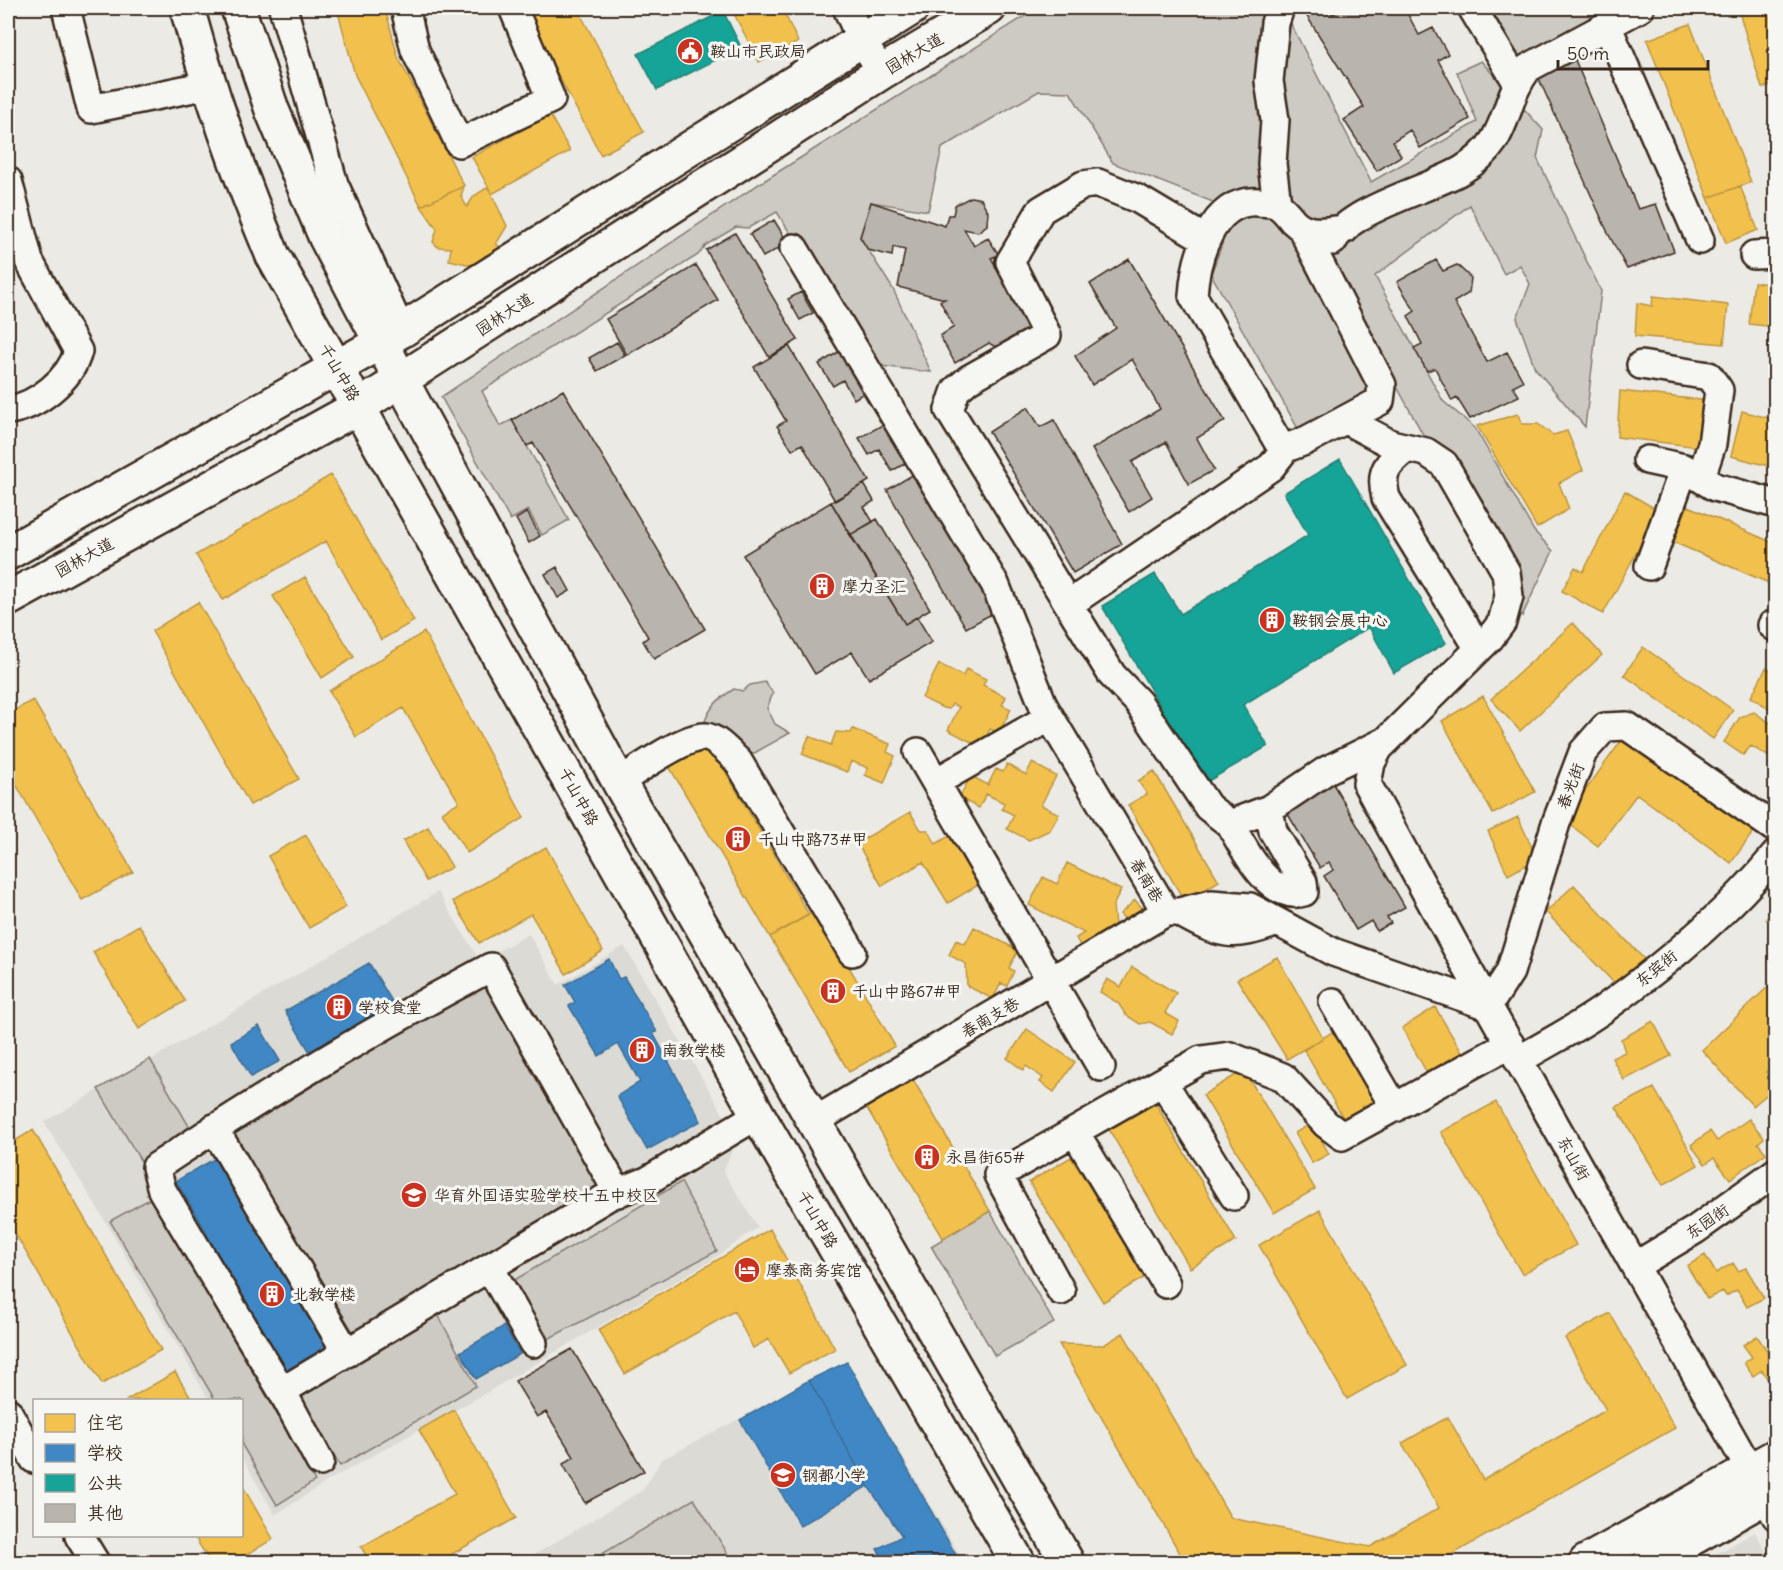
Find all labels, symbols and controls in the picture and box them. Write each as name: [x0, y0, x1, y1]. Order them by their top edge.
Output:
street label: 园林大道: [881, 28, 947, 78]
scale bar: [1558, 33, 1708, 71]
public building icon: 鞍山市民政局: [675, 36, 705, 66]
place label: 鞍山市民政局: [710, 41, 806, 61]
text: 50 m: [1567, 42, 1609, 65]
street label: 园林大道: [472, 288, 536, 340]
street label: 千山中路: [315, 339, 365, 405]
street label: 园林大道: [51, 533, 117, 581]
building icon: 摩力圣汇: [807, 571, 837, 601]
place label: 摩力圣汇: [842, 576, 906, 596]
building icon: 鞍钢会展中心: [1257, 605, 1287, 635]
place label: 鞍钢会展中心: [1292, 610, 1388, 630]
street label: 春光街: [1552, 760, 1588, 812]
street label: 千山中路: [555, 763, 603, 829]
building icon: 千山中路73#甲: [723, 824, 753, 854]
place label: 千山中路73#甲: [758, 829, 868, 849]
street label: 春南巷: [1126, 854, 1168, 906]
street label: 东宾街: [1631, 945, 1681, 991]
building icon: 千山中路67#甲: [818, 976, 848, 1006]
place label: 千山中路67#甲: [852, 981, 962, 1001]
building icon: 学校食堂: [324, 992, 354, 1022]
street label: 春南支巷: [957, 992, 1023, 1042]
place label: 学校食堂: [358, 997, 422, 1017]
building icon: 南教学楼: [627, 1035, 657, 1065]
place label: 南教学楼: [662, 1040, 726, 1060]
street label: 东山街: [1554, 1132, 1594, 1184]
building icon: 永昌街65#: [912, 1142, 942, 1172]
place label: 永昌街65#: [946, 1147, 1025, 1167]
school or university icon: 华育外国语实验学校十五中校区: [399, 1180, 429, 1210]
place label: 华育外国语实验学校十五中校区: [434, 1185, 658, 1205]
street label: 千山中路: [793, 1186, 843, 1252]
street label: 东园街: [1682, 1199, 1732, 1243]
hotel icon: 摩泰商务宾馆: [732, 1255, 762, 1285]
place label: 摩泰商务宾馆: [766, 1260, 862, 1280]
building icon: 北教学楼: [257, 1279, 287, 1309]
place label: 北教学楼: [292, 1284, 356, 1304]
legend: [33, 1399, 243, 1537]
text: 住宅: [87, 1411, 123, 1434]
text: 学校: [87, 1441, 123, 1464]
school or university icon: 钢都小学: [768, 1460, 798, 1490]
place label: 钢都小学: [802, 1465, 866, 1485]
text: 公共: [87, 1471, 123, 1494]
text: 其他: [87, 1501, 123, 1524]

